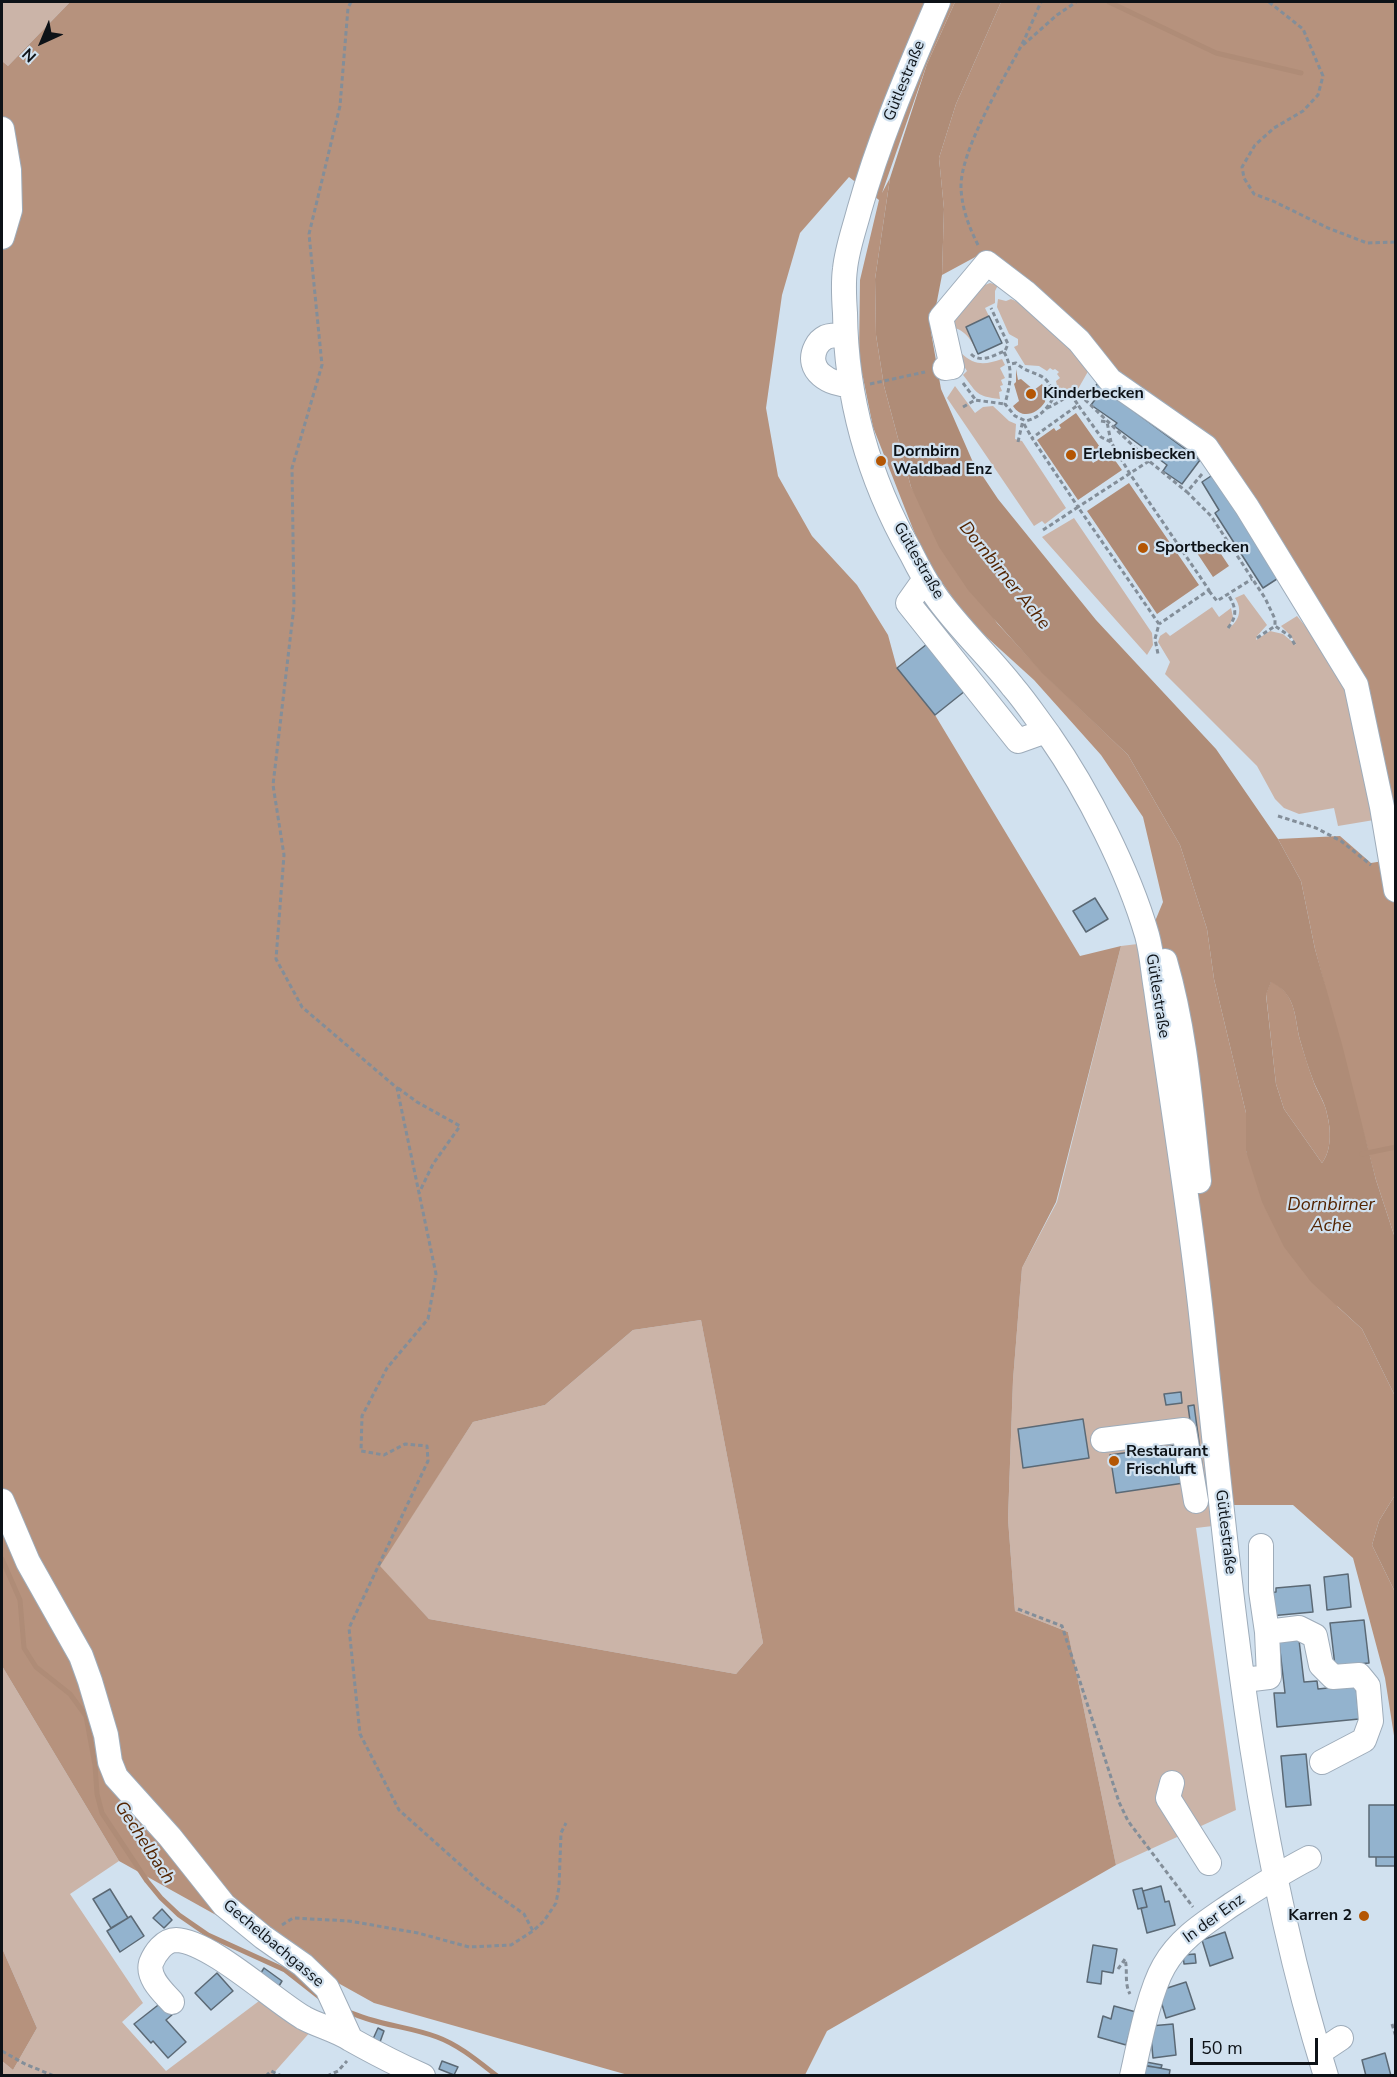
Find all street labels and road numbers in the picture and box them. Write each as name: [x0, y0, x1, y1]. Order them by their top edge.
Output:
street label: Gütlestraße: [880, 38, 930, 124]
street label: Gütlestraße: [888, 519, 948, 603]
street label: Gütlestraße: [1141, 952, 1173, 1040]
street label: Gütlestraße: [1210, 1489, 1240, 1575]
street label: In der Enz: [1180, 1890, 1248, 1948]
street label: Gechelbachgasse: [219, 1896, 327, 1992]

